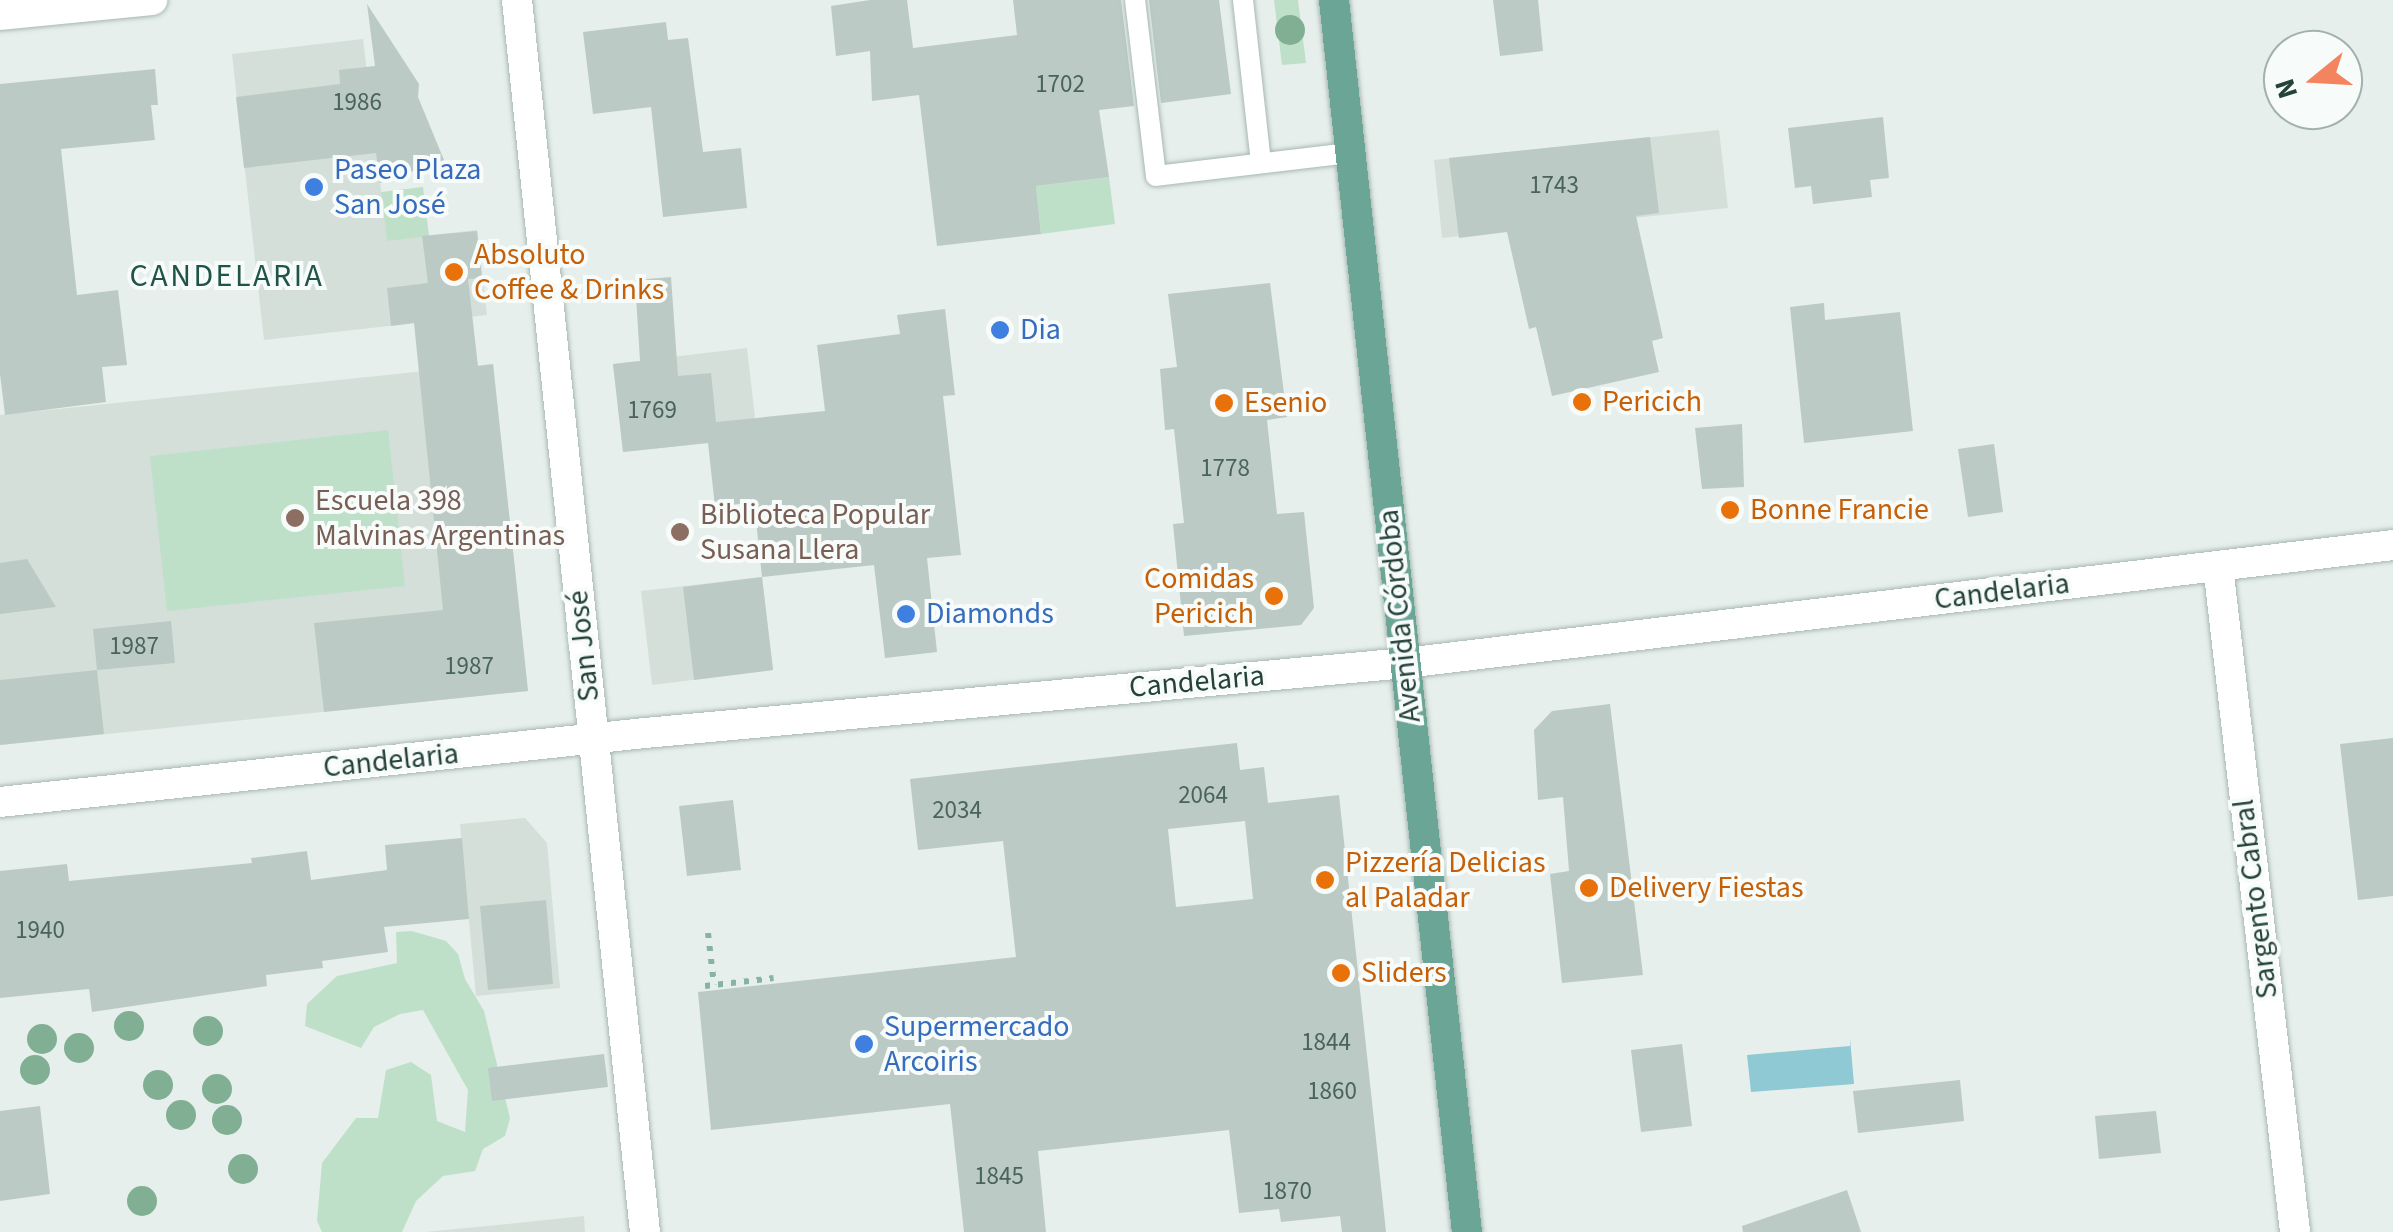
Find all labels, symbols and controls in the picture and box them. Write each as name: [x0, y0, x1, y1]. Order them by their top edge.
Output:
north arrow: [2263, 30, 2363, 130]
house number: 1702: [1035, 69, 1085, 99]
text: N: [2264, 74, 2308, 104]
house number: 1986: [332, 87, 382, 117]
place label: Paseo Plaza San José: [334, 152, 481, 222]
house number: 1743: [1529, 170, 1579, 200]
marker: Paseo Plaza San José: [303, 176, 325, 198]
place label: Absoluto Coffee & Drinks: [474, 237, 664, 308]
district label: CANDELARIA: [130, 257, 324, 295]
marker: Absoluto Coffee & Drinks: [443, 261, 465, 283]
place label: Dia: [1020, 312, 1061, 348]
marker: Dia: [989, 319, 1011, 341]
place label: Pericich: [1602, 384, 1702, 420]
place label: Esenio: [1244, 385, 1327, 421]
marker: Pericich: [1571, 391, 1593, 413]
marker: Esenio: [1213, 392, 1235, 414]
house number: 1769: [627, 395, 677, 425]
house number: 1778: [1200, 453, 1250, 483]
place label: Escuela 398 Malvinas Argentinas: [315, 483, 565, 554]
place label: Bonne Francie: [1750, 492, 1929, 528]
place label: Biblioteca Popular Susana Llera: [700, 497, 930, 568]
marker: Bonne Francie: [1719, 499, 1741, 521]
marker: Escuela 398 Malvinas Argentinas: [284, 507, 306, 529]
street label: Avenida Córdoba: [1371, 508, 1429, 724]
marker: Biblioteca Popular Susana Llera: [669, 521, 691, 543]
place label: Comidas Pericich: [1144, 561, 1254, 632]
street label: Candelaria: [1932, 566, 2072, 618]
marker: Comidas Pericich: [1263, 585, 1285, 607]
street label: San José: [560, 589, 608, 703]
place label: Diamonds: [926, 596, 1054, 632]
marker: Diamonds: [895, 603, 917, 625]
house number: 1987: [109, 631, 159, 661]
house number: 1987: [444, 651, 494, 681]
street label: Candelaria: [1128, 658, 1266, 706]
street label: Candelaria: [322, 736, 460, 786]
house number: 2064: [1178, 780, 1228, 810]
house number: 2034: [932, 795, 982, 825]
street label: Sargento Cabral: [2226, 797, 2286, 1001]
place label: Pizzería Delicias al Paladar: [1345, 845, 1545, 916]
marker: Pizzería Delicias al Paladar: [1314, 869, 1336, 891]
place label: Delivery Fiestas: [1609, 870, 1804, 906]
marker: Delivery Fiestas: [1578, 877, 1600, 899]
house number: 1940: [15, 915, 65, 945]
place label: Sliders: [1361, 955, 1446, 991]
marker: Sliders: [1330, 962, 1352, 984]
place label: Supermercado Arcoiris: [884, 1009, 1070, 1080]
house number: 1844: [1301, 1027, 1351, 1057]
marker: Supermercado Arcoiris: [853, 1033, 875, 1055]
house number: 1860: [1307, 1076, 1357, 1106]
house number: 1845: [974, 1161, 1024, 1191]
house number: 1870: [1262, 1176, 1312, 1206]

